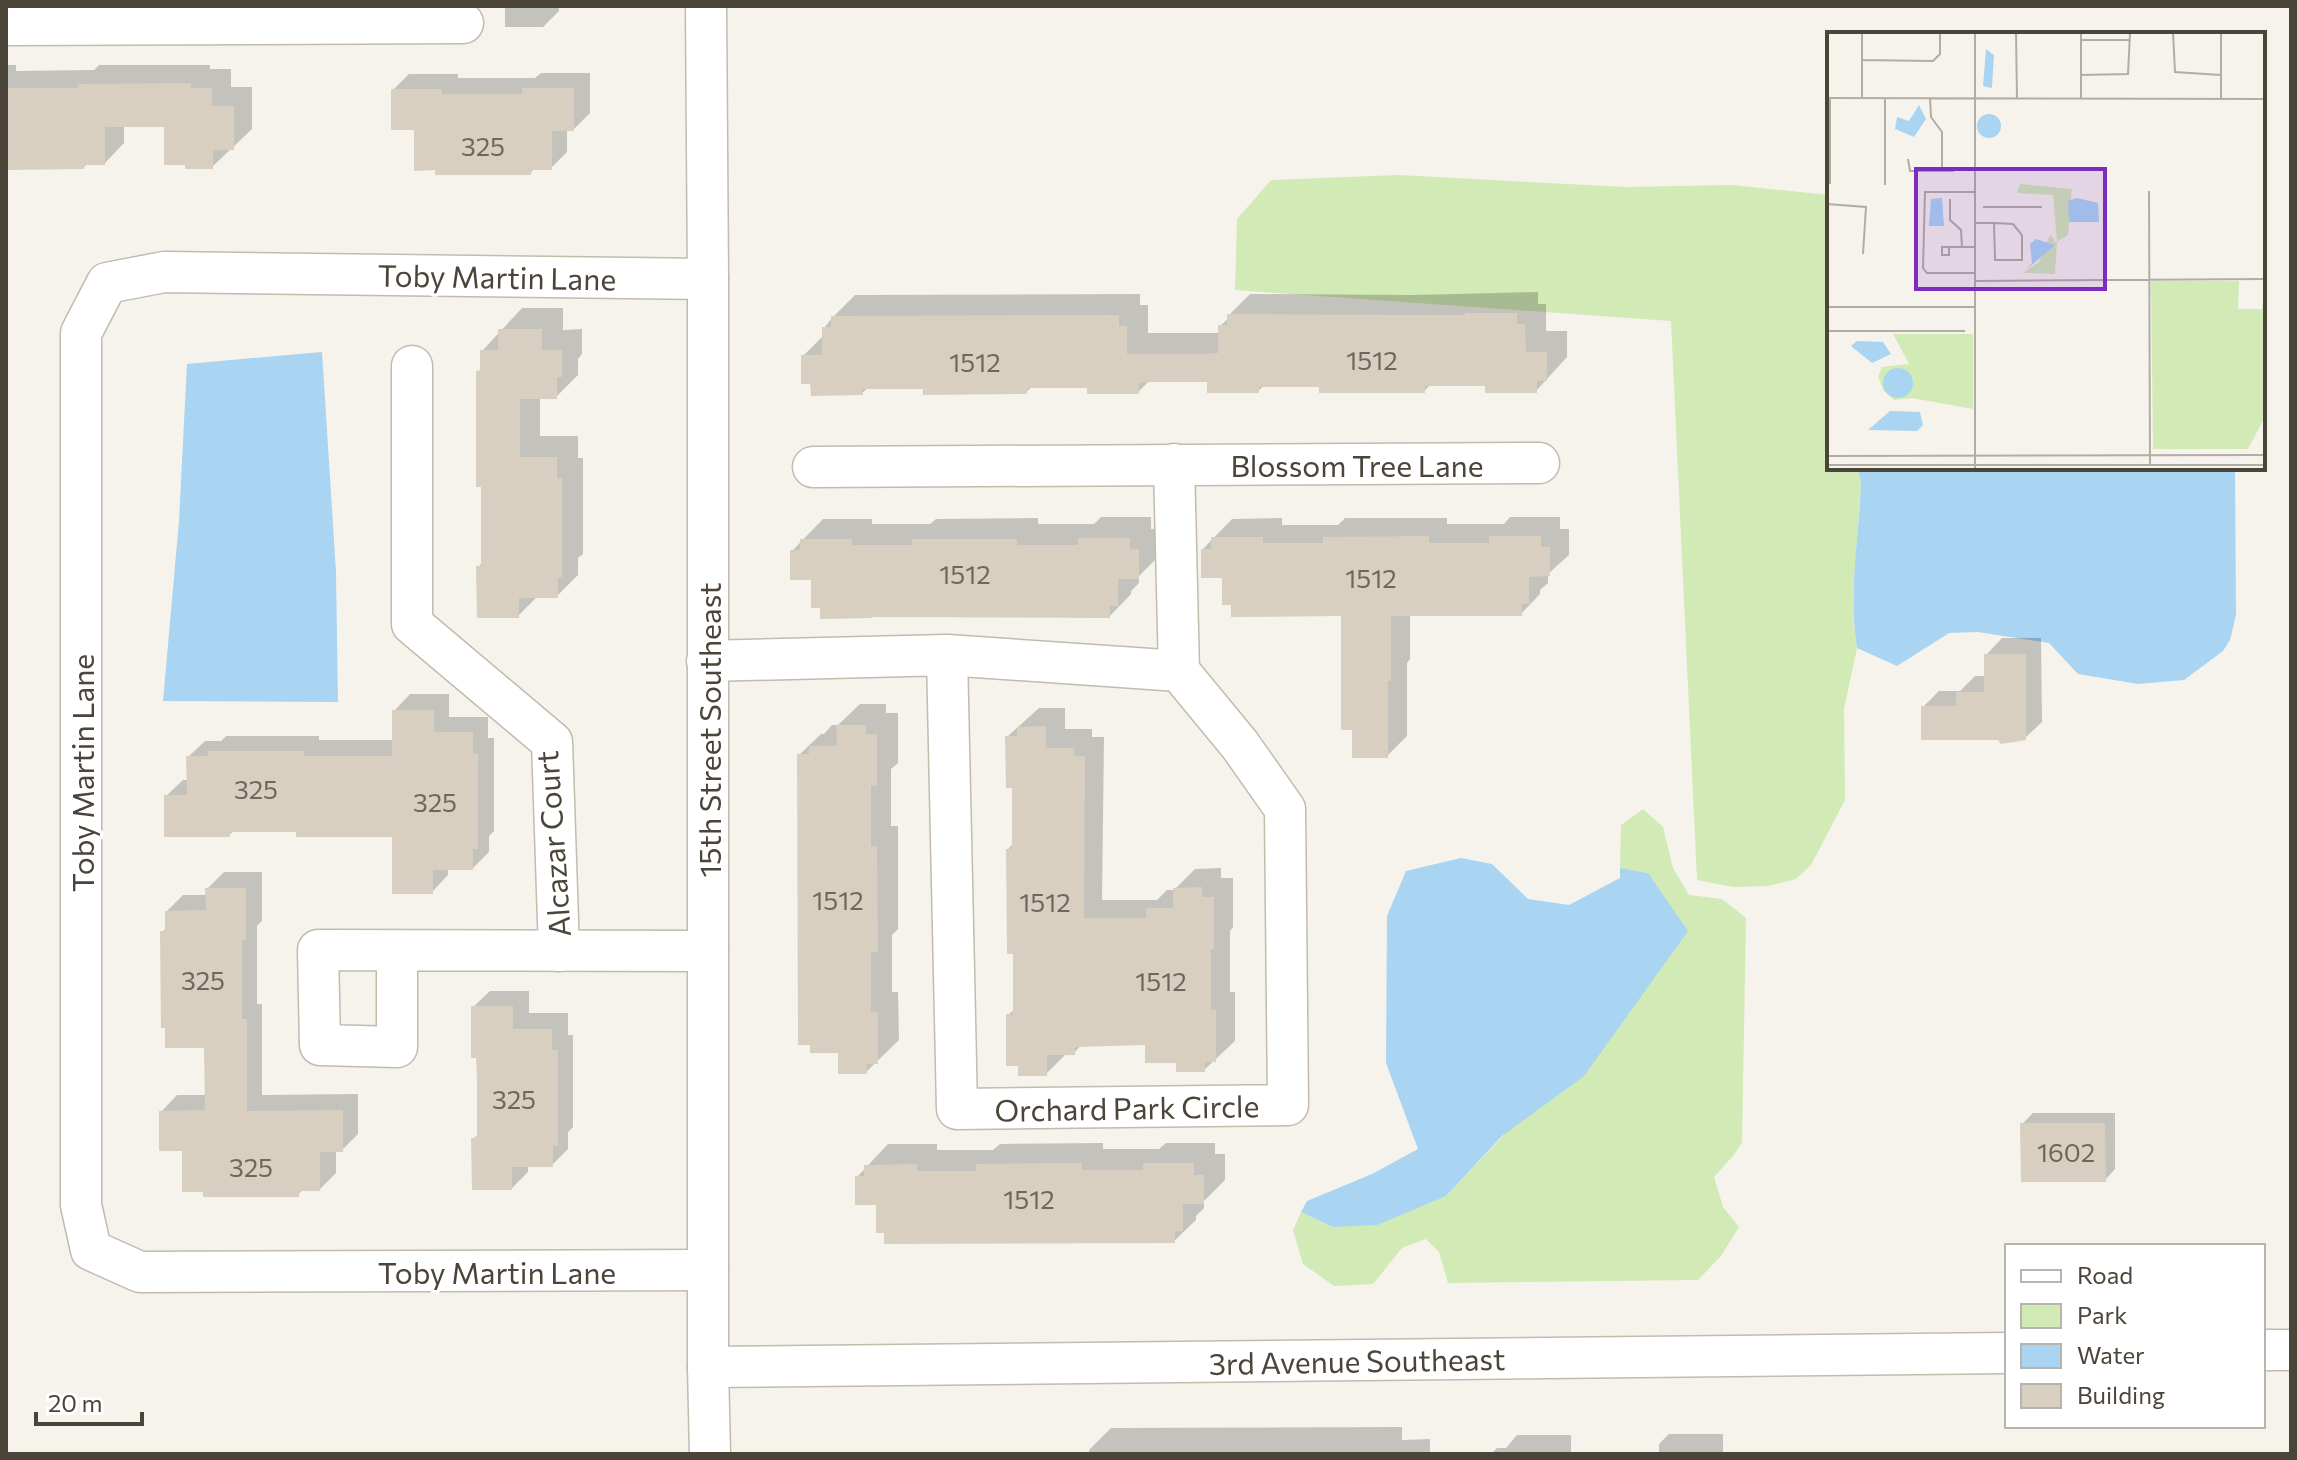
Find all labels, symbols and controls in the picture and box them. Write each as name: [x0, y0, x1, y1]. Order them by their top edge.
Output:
inset map: [1827, 32, 2265, 470]
house number: 325: [461, 130, 505, 161]
street label: Toby Martin Lane: [377, 255, 617, 297]
house number: 1512: [1346, 344, 1398, 375]
house number: 1512: [949, 346, 1001, 377]
street label: Blossom Tree Lane: [1230, 446, 1484, 483]
house number: 1512: [939, 558, 991, 589]
house number: 1512: [1345, 562, 1397, 593]
street label: 15th Street Southeast: [690, 583, 727, 877]
street label: Toby Martin Lane: [63, 654, 100, 892]
street label: Alcazar Court: [527, 750, 577, 938]
house number: 325: [234, 773, 278, 804]
house number: 325: [413, 786, 457, 817]
house number: 1512: [812, 884, 864, 915]
house number: 1512: [1019, 886, 1071, 917]
house number: 325: [181, 964, 225, 995]
house number: 1512: [1135, 965, 1187, 996]
house number: 325: [492, 1083, 536, 1114]
street label: Orchard Park Circle: [994, 1086, 1260, 1128]
house number: 1602: [2037, 1136, 2095, 1167]
house number: 325: [229, 1151, 273, 1182]
house number: 1512: [1003, 1183, 1055, 1214]
legend: [2005, 1244, 2265, 1428]
street label: Toby Martin Lane: [378, 1253, 616, 1290]
text: Road: [2077, 1260, 2133, 1289]
text: Park: [2077, 1300, 2127, 1329]
street label: 3rd Avenue Southeast: [1208, 1339, 1506, 1381]
text: Water: [2077, 1340, 2145, 1369]
scale bar: [36, 1376, 142, 1426]
text: Building: [2077, 1380, 2165, 1409]
text: 20 m: [48, 1388, 102, 1417]

